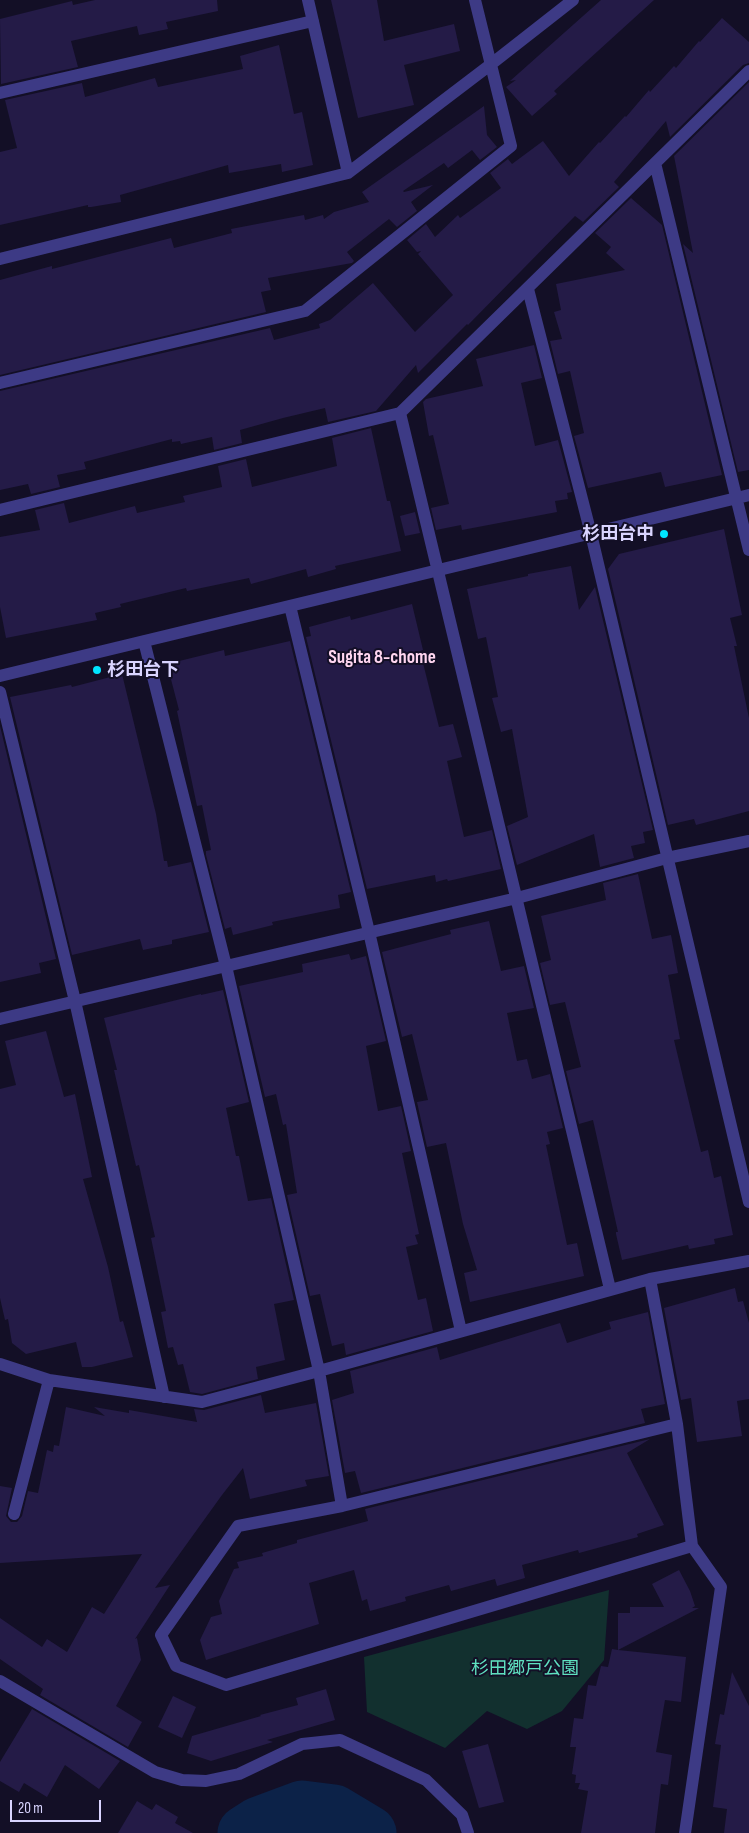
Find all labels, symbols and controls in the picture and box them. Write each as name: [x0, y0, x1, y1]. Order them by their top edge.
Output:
place label: 杉田台中: [582, 523, 654, 545]
marker: 杉田台中: [658, 528, 670, 540]
district label: Sugita 8-chome: [328, 647, 436, 669]
place label: 杉田台下: [107, 659, 179, 681]
marker: 杉田台下: [91, 664, 103, 676]
park label: 杉田郷戸公園: [471, 1658, 579, 1680]
scale bar: [12, 1790, 104, 1822]
text: 20 m: [18, 1799, 43, 1818]

